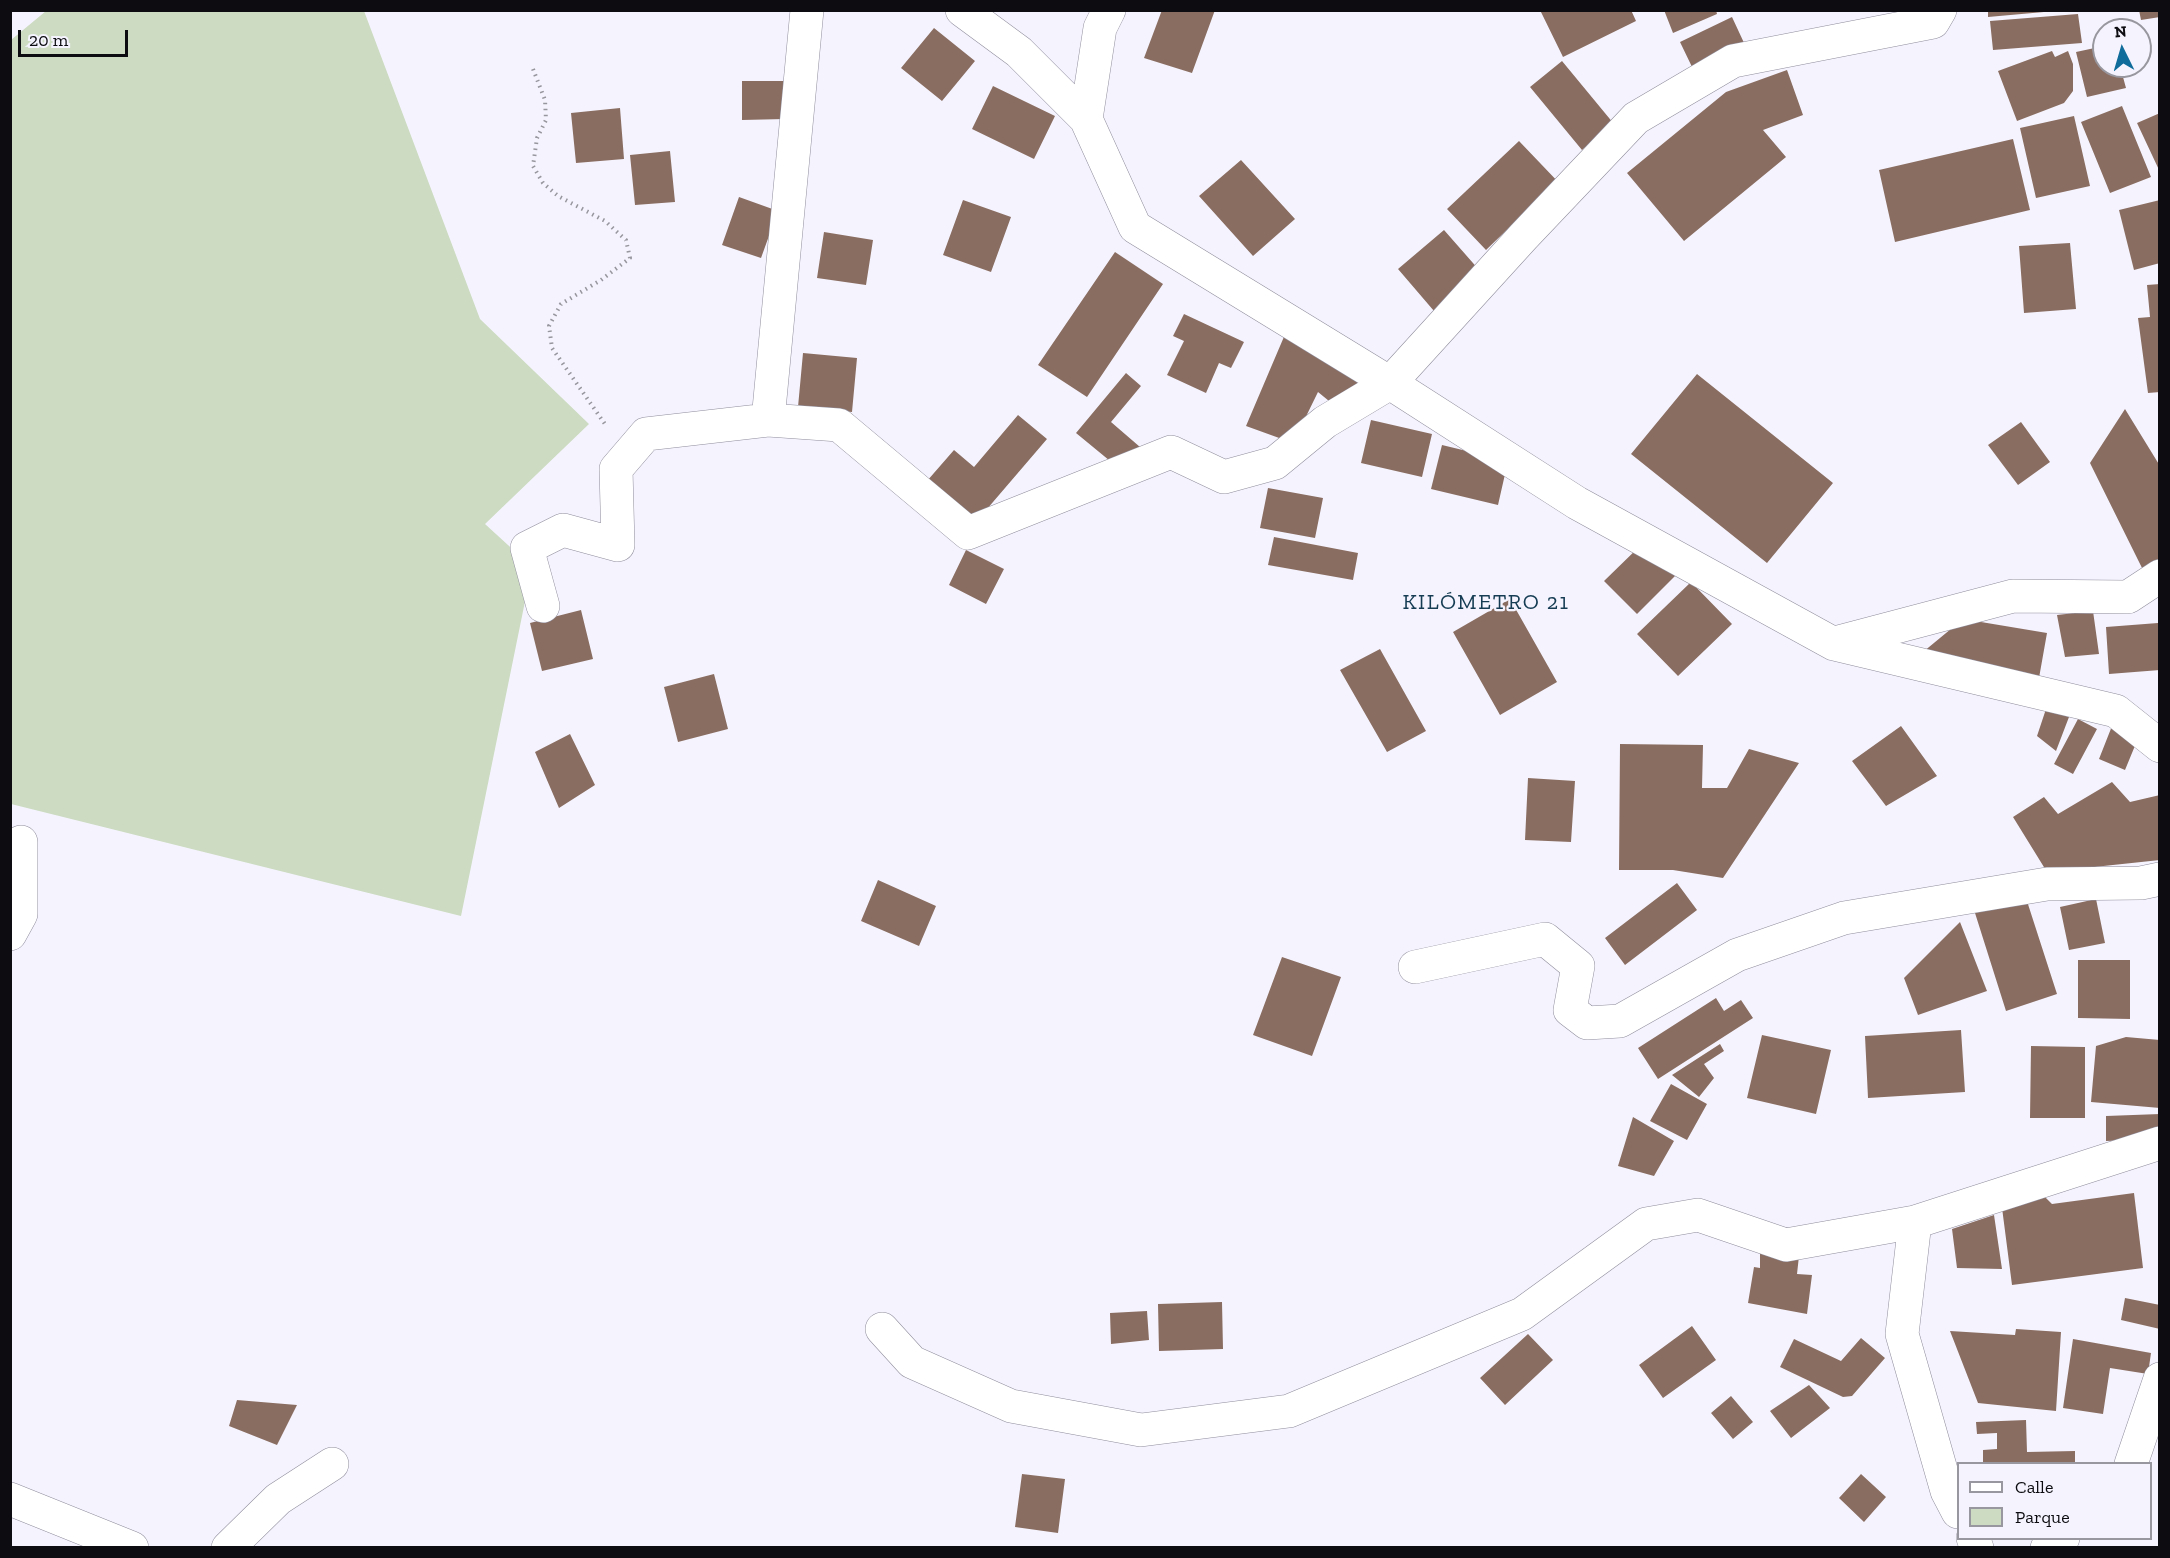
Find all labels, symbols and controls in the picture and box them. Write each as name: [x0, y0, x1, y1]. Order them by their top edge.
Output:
scale bar: [21, 18, 130, 56]
north arrow: [2092, 18, 2152, 78]
text: N: [2114, 22, 2127, 42]
text: 20 m: [29, 29, 68, 51]
district label: KILÓMETRO 21: [1402, 590, 1570, 616]
legend: [1957, 1462, 2152, 1540]
text: Calle: [2015, 1476, 2053, 1498]
text: Parque: [2015, 1506, 2070, 1528]

